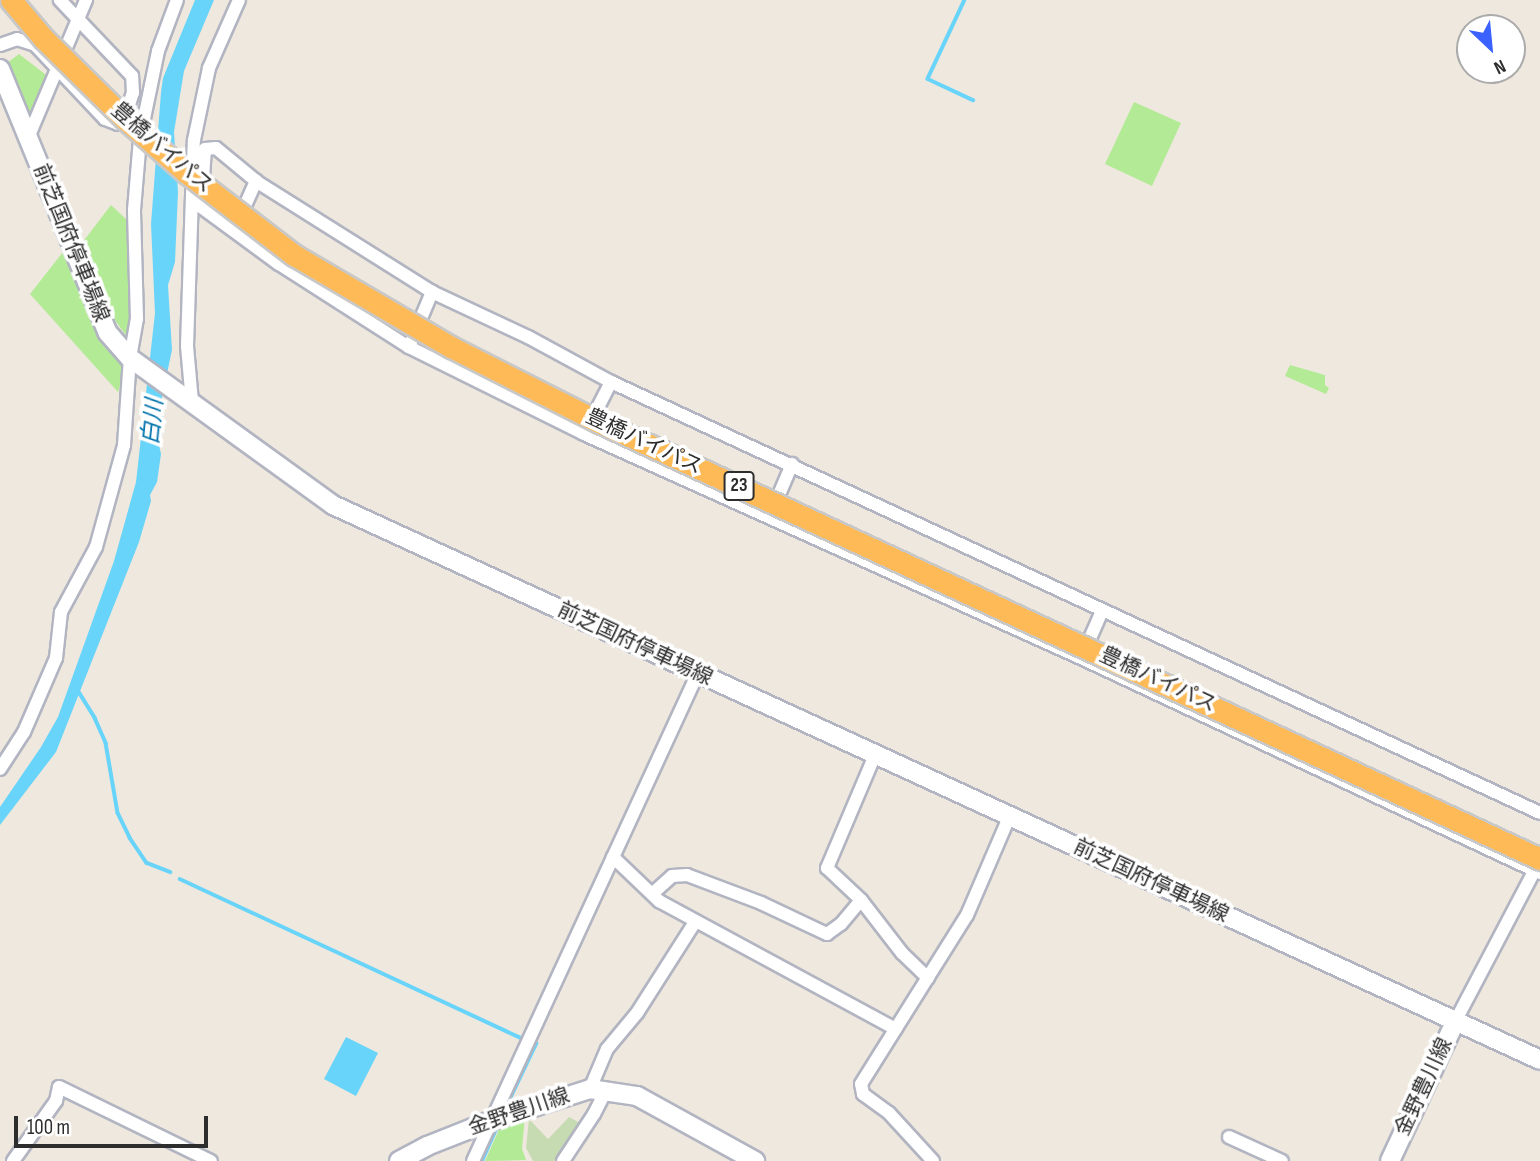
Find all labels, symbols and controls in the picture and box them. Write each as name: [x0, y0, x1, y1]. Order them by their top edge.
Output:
north arrow: [1456, 14, 1526, 84]
text: N: [1490, 54, 1509, 79]
street label: 豊橋バイパス: [106, 97, 218, 199]
street label: 前芝国府停車場線: [28, 160, 114, 326]
water label: 白川: [137, 398, 169, 446]
street label: 豊橋バイパス: [582, 404, 706, 480]
road number: 23: [723, 471, 755, 502]
street label: 前芝国府停車場線: [554, 597, 716, 691]
street label: 豊橋バイパス: [1096, 642, 1220, 718]
street label: 前芝国府停車場線: [1070, 834, 1232, 928]
street label: 金野豊川線: [1390, 1034, 1458, 1140]
street label: 金野豊川線: [465, 1083, 573, 1141]
scale bar: [18, 1102, 212, 1146]
text: 100 m: [27, 1115, 70, 1140]

